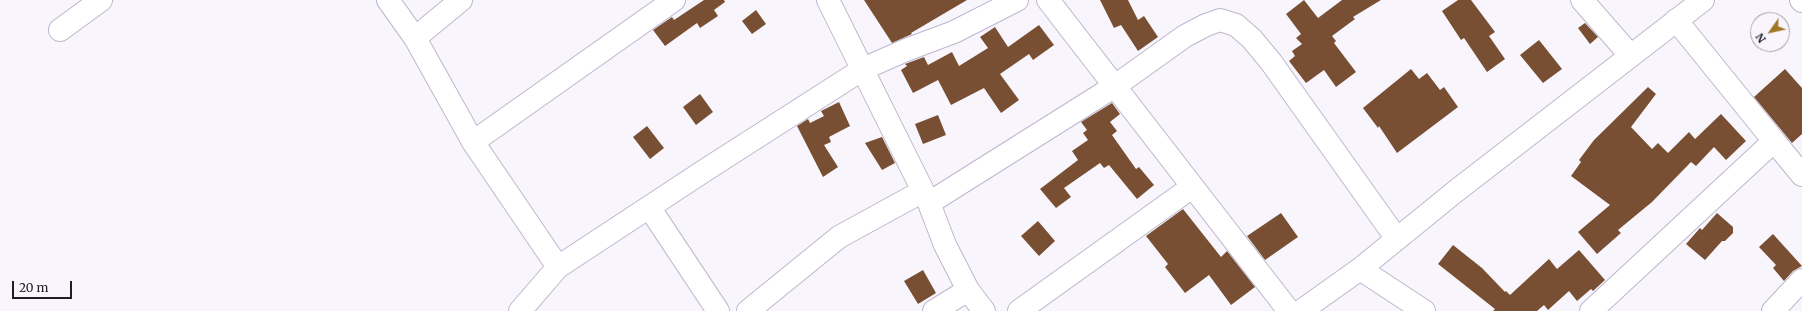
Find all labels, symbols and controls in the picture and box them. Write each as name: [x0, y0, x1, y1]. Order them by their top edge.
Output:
north arrow: [1750, 12, 1790, 52]
text: N: [1753, 31, 1769, 46]
scale bar: [14, 273, 74, 299]
text: 20 m: [19, 280, 48, 295]

